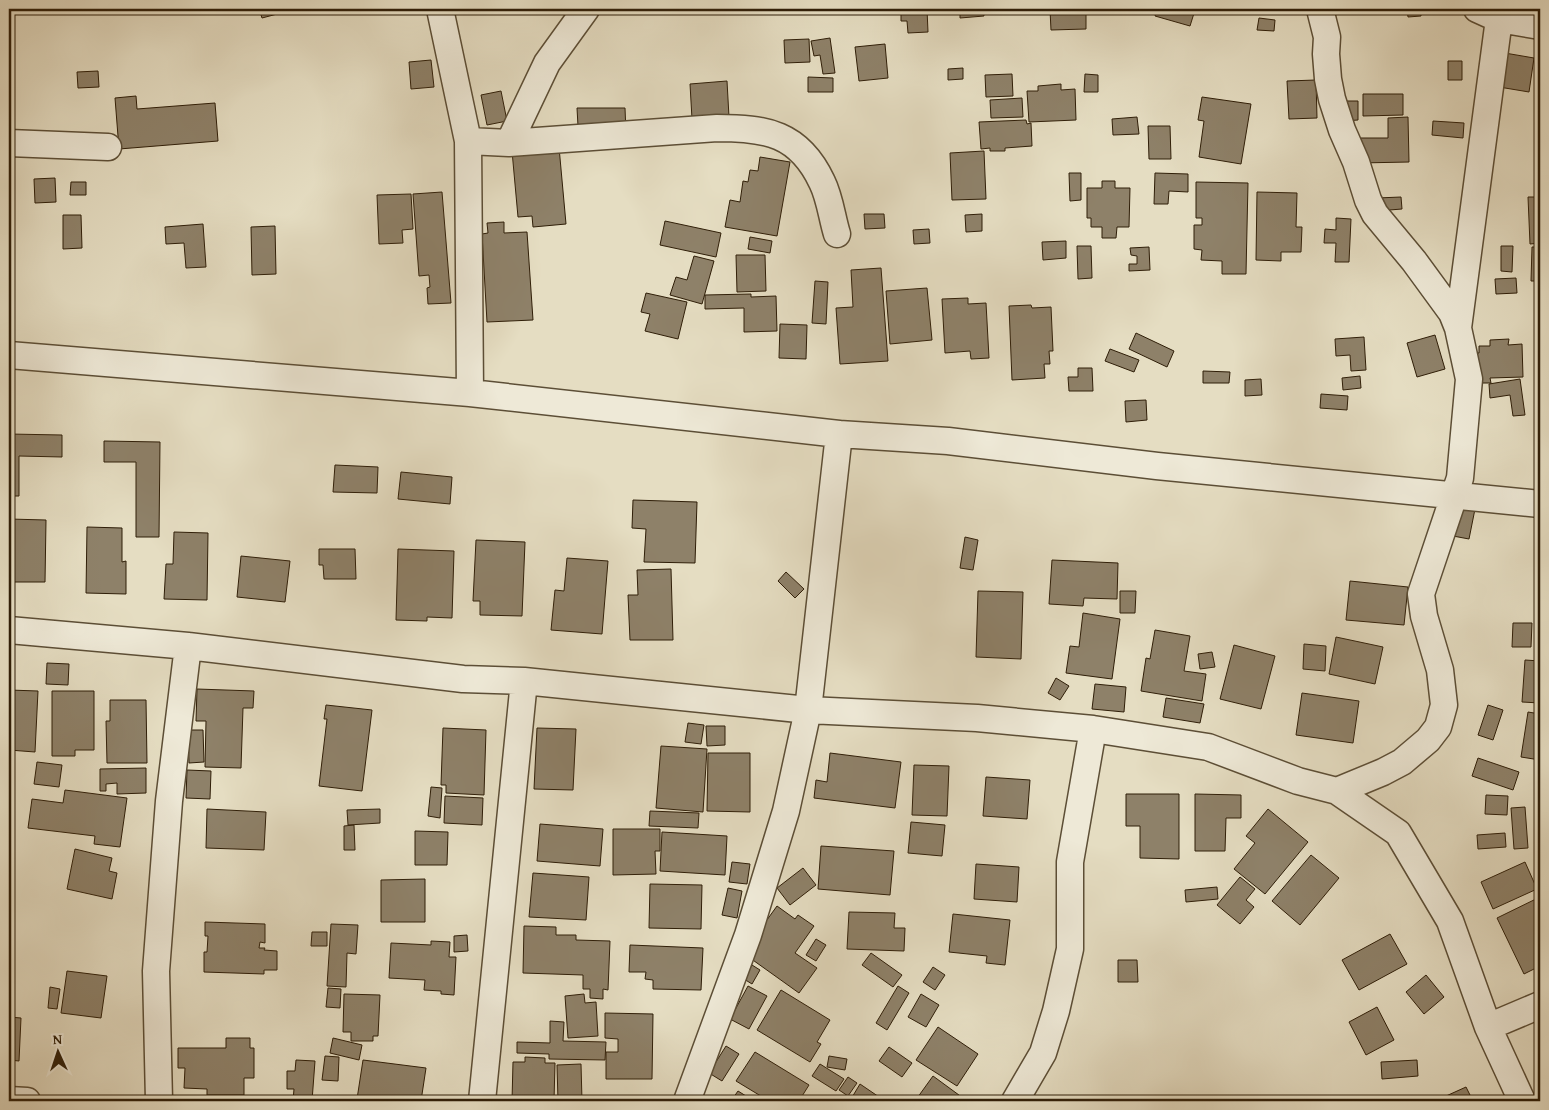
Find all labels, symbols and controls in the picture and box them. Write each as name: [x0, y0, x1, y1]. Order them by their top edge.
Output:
north arrow: [32, 1028, 82, 1078]
text: N: [52, 1029, 63, 1049]

